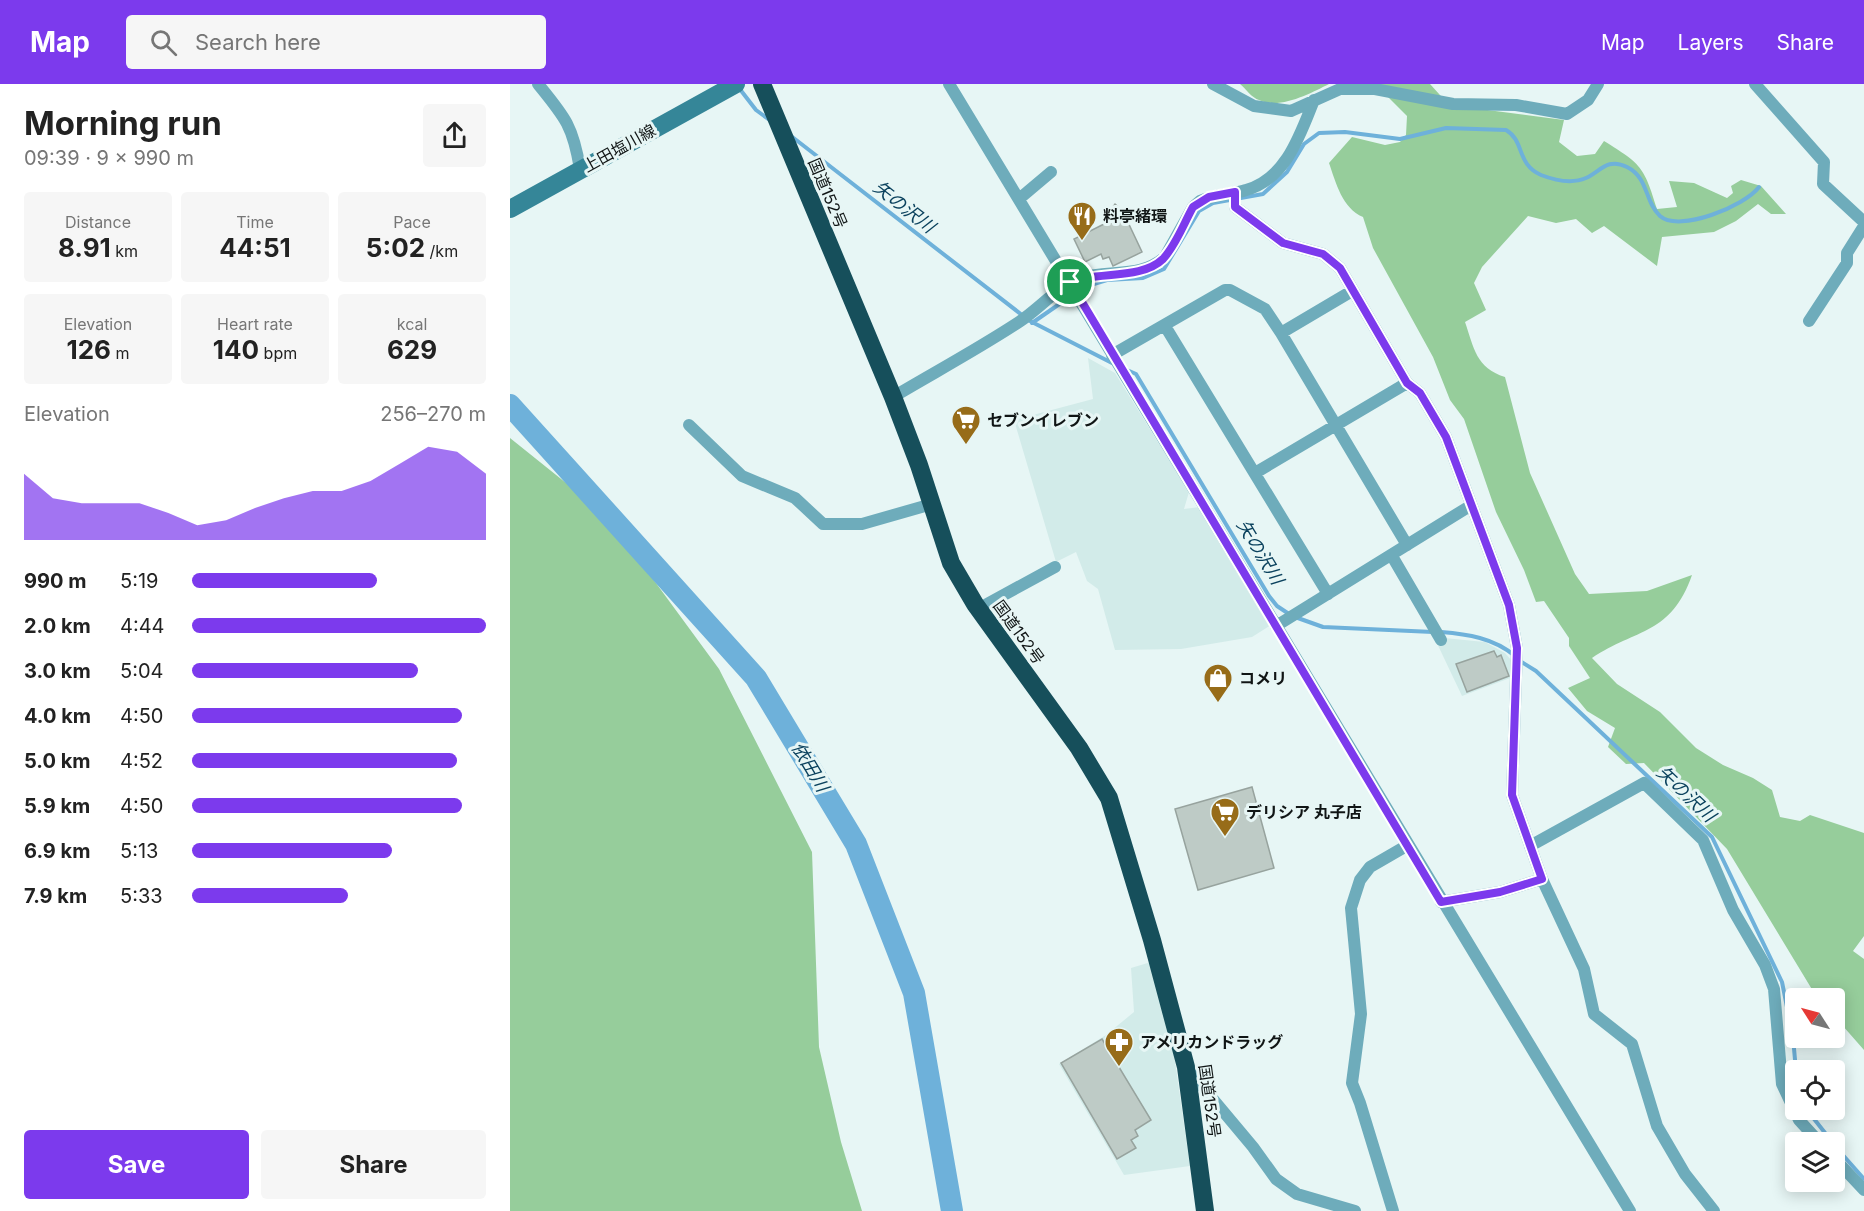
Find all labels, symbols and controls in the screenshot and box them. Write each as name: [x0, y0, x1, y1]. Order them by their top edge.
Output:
search box: [126, 15, 546, 69]
text: Map: [30, 25, 90, 59]
icon: search: [147, 26, 180, 59]
text: Search here: [195, 29, 321, 55]
text: Map: [1601, 30, 1645, 55]
text: Layers: [1678, 30, 1744, 55]
text: Share: [1777, 30, 1834, 55]
text: Morning run: [24, 103, 222, 143]
button: share: [423, 104, 486, 167]
street label: 上田塩川線: [579, 120, 659, 176]
text: 09:39 · 9 × 990 m: [24, 146, 194, 170]
street label: 国道152号: [804, 155, 852, 231]
water label: 矢の沢川: [869, 176, 941, 238]
restaurant icon: 料亭緒環: [1066, 200, 1098, 242]
place label: 料亭緒環: [1103, 206, 1167, 226]
text: Distance: [65, 212, 131, 232]
text: Time: [236, 212, 274, 232]
text: Pace: [393, 212, 431, 232]
text: 8.91: [58, 232, 111, 263]
text: 44:51: [219, 232, 291, 263]
text: 5:02: [366, 232, 425, 263]
text: km: [111, 241, 138, 261]
text: /km: [425, 241, 458, 261]
pin: [1044, 256, 1095, 307]
icon: arrive: [1053, 265, 1086, 298]
text: Elevation: [64, 314, 132, 334]
text: Heart rate: [217, 314, 293, 334]
text: kcal: [397, 314, 427, 334]
text: 126: [67, 334, 111, 365]
text: 140: [213, 334, 259, 365]
text: 629: [387, 334, 437, 365]
text: m: [111, 343, 130, 363]
text: bpm: [259, 343, 297, 363]
text: Elevation: [24, 402, 110, 426]
text: 256–270 m: [380, 402, 486, 426]
supermarket icon: セブンイレブン: [950, 404, 982, 446]
place label: セブンイレブン: [987, 410, 1099, 430]
water label: 矢の沢川: [1233, 515, 1289, 590]
text: 990 m: [24, 569, 86, 593]
text: 5:19: [120, 569, 158, 593]
street label: 国道152号: [989, 596, 1049, 668]
text: 2.0 km: [24, 614, 91, 638]
text: 4:44: [120, 614, 165, 638]
text: 3.0 km: [24, 659, 91, 683]
text: 5:04: [120, 659, 163, 683]
shop icon: コメリ: [1202, 662, 1234, 704]
place label: コメリ: [1239, 668, 1287, 688]
text: 4.0 km: [24, 704, 91, 728]
text: 4:50: [120, 704, 163, 728]
water label: 依田川: [788, 738, 834, 797]
text: 5.0 km: [24, 749, 91, 773]
text: 4:52: [120, 749, 163, 773]
water label: 矢の沢川: [1653, 761, 1721, 827]
text: 5.9 km: [24, 794, 90, 818]
text: 4:50: [120, 794, 163, 818]
supermarket icon: デリシア 丸子店: [1209, 796, 1241, 838]
place label: デリシア 丸子店: [1246, 802, 1362, 822]
text: 6.9 km: [24, 839, 90, 863]
text: 5:13: [120, 839, 158, 863]
text: 7.9 km: [24, 884, 87, 908]
text: 5:33: [120, 884, 163, 908]
north arrow: [1785, 988, 1845, 1048]
map controls: [1785, 988, 1845, 1192]
pharmacy icon: アメリカンドラッグ: [1103, 1026, 1135, 1068]
place label: アメリカンドラッグ: [1140, 1032, 1283, 1052]
button: locate: [1785, 1060, 1845, 1120]
street label: 国道152号: [1195, 1063, 1225, 1139]
button: Save: [24, 1130, 249, 1199]
button: Share: [261, 1130, 486, 1199]
button: layers: [1785, 1132, 1845, 1192]

